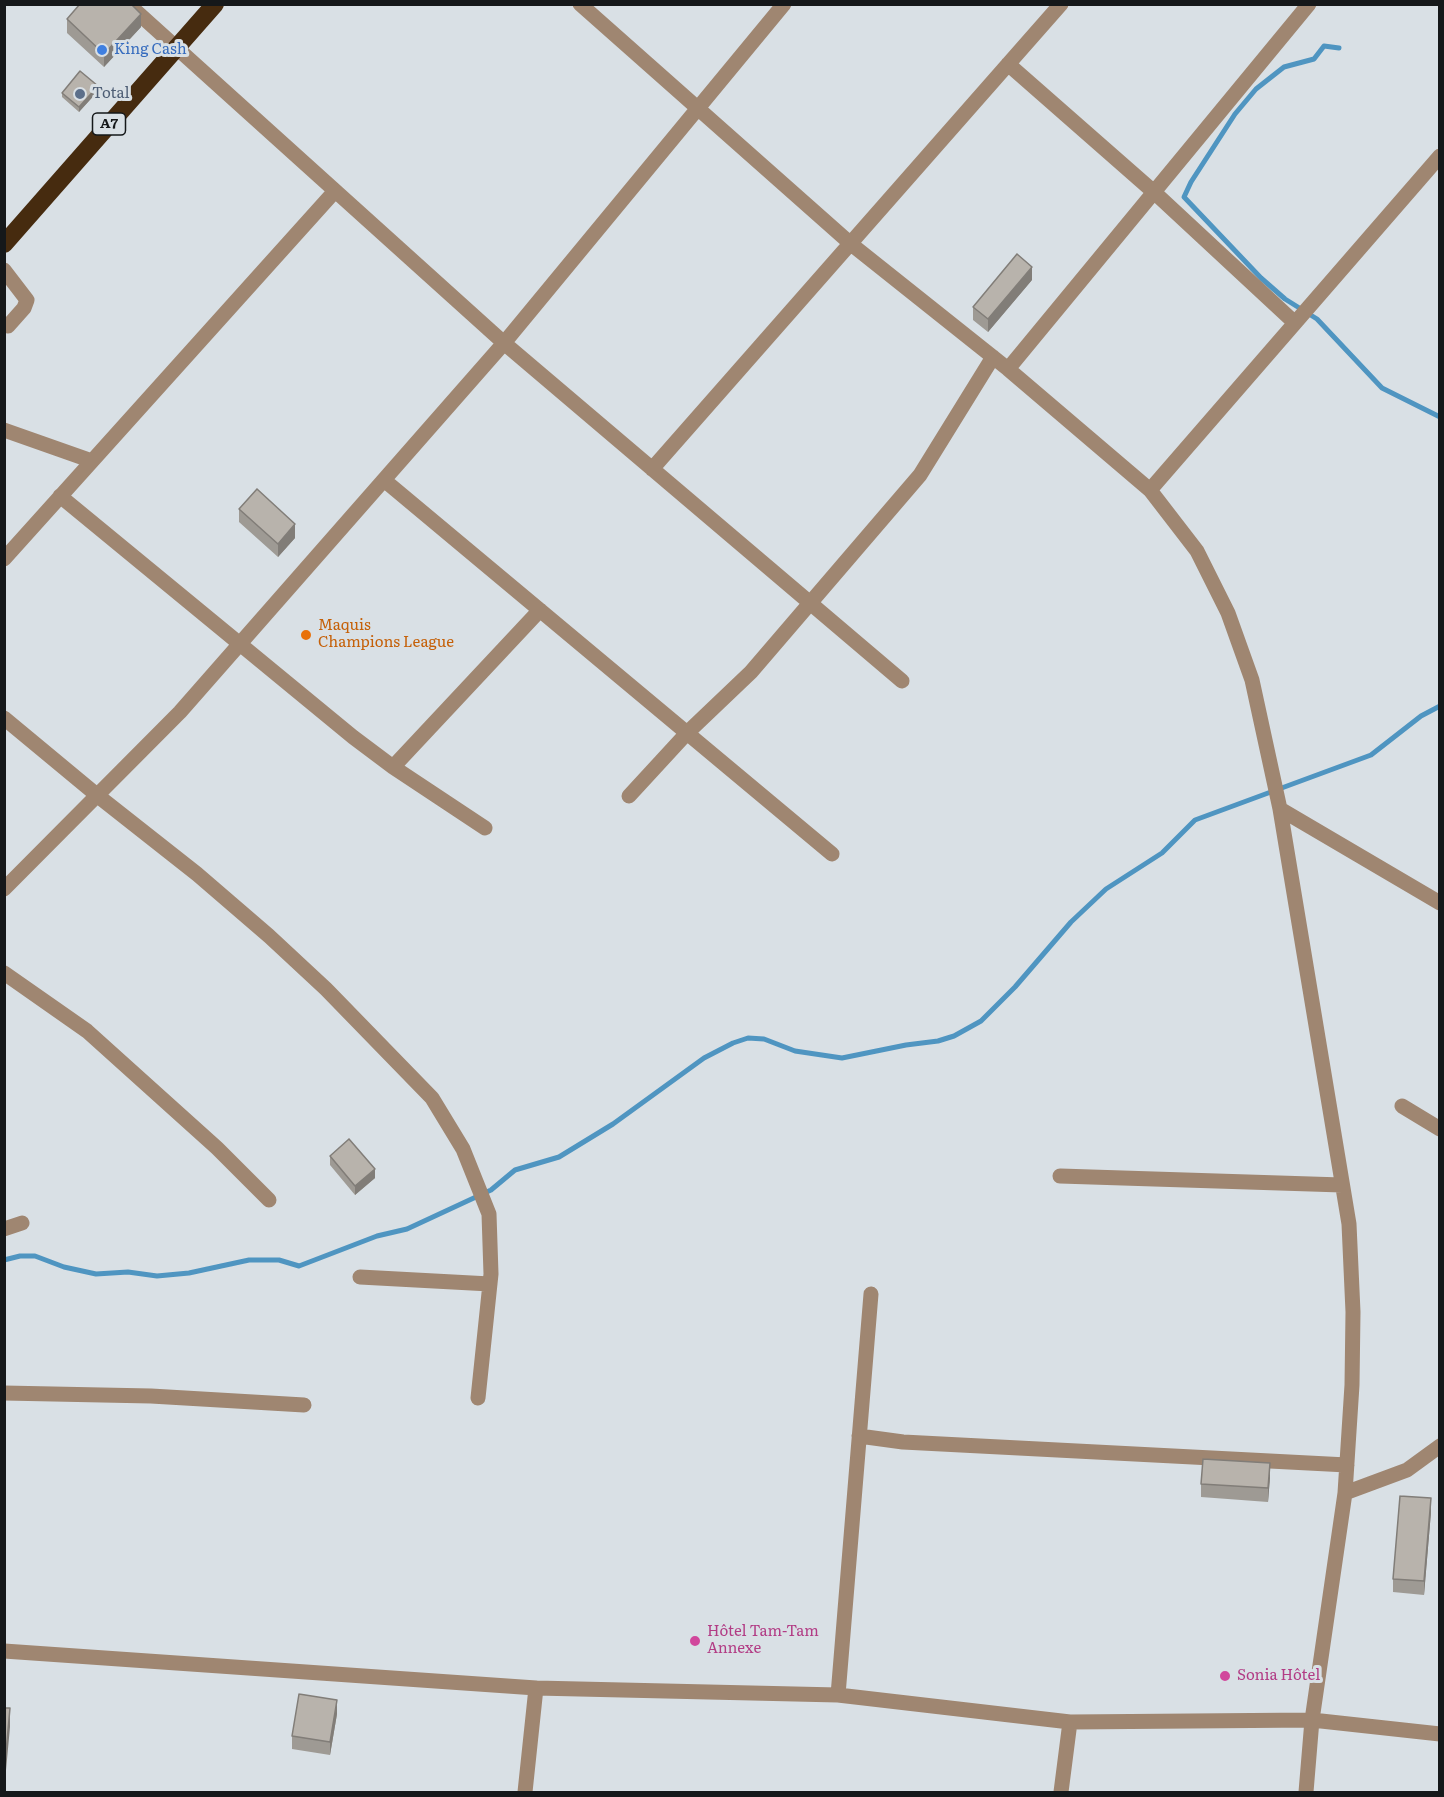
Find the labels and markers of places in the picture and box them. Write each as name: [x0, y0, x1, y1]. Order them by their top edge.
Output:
place label: King Cash: [114, 41, 187, 59]
marker: King Cash: [95, 43, 109, 57]
place label: Total: [92, 85, 130, 103]
marker: Total: [73, 87, 87, 101]
place label: Maquis Champions League: [318, 617, 454, 652]
marker: Maquis Champions League: [299, 628, 313, 642]
place label: Hôtel Tam-Tam Annexe: [707, 1623, 819, 1658]
marker: Hôtel Tam-Tam Annexe: [688, 1634, 702, 1648]
place label: Sonia Hôtel: [1237, 1667, 1320, 1685]
marker: Sonia Hôtel: [1218, 1669, 1232, 1683]

